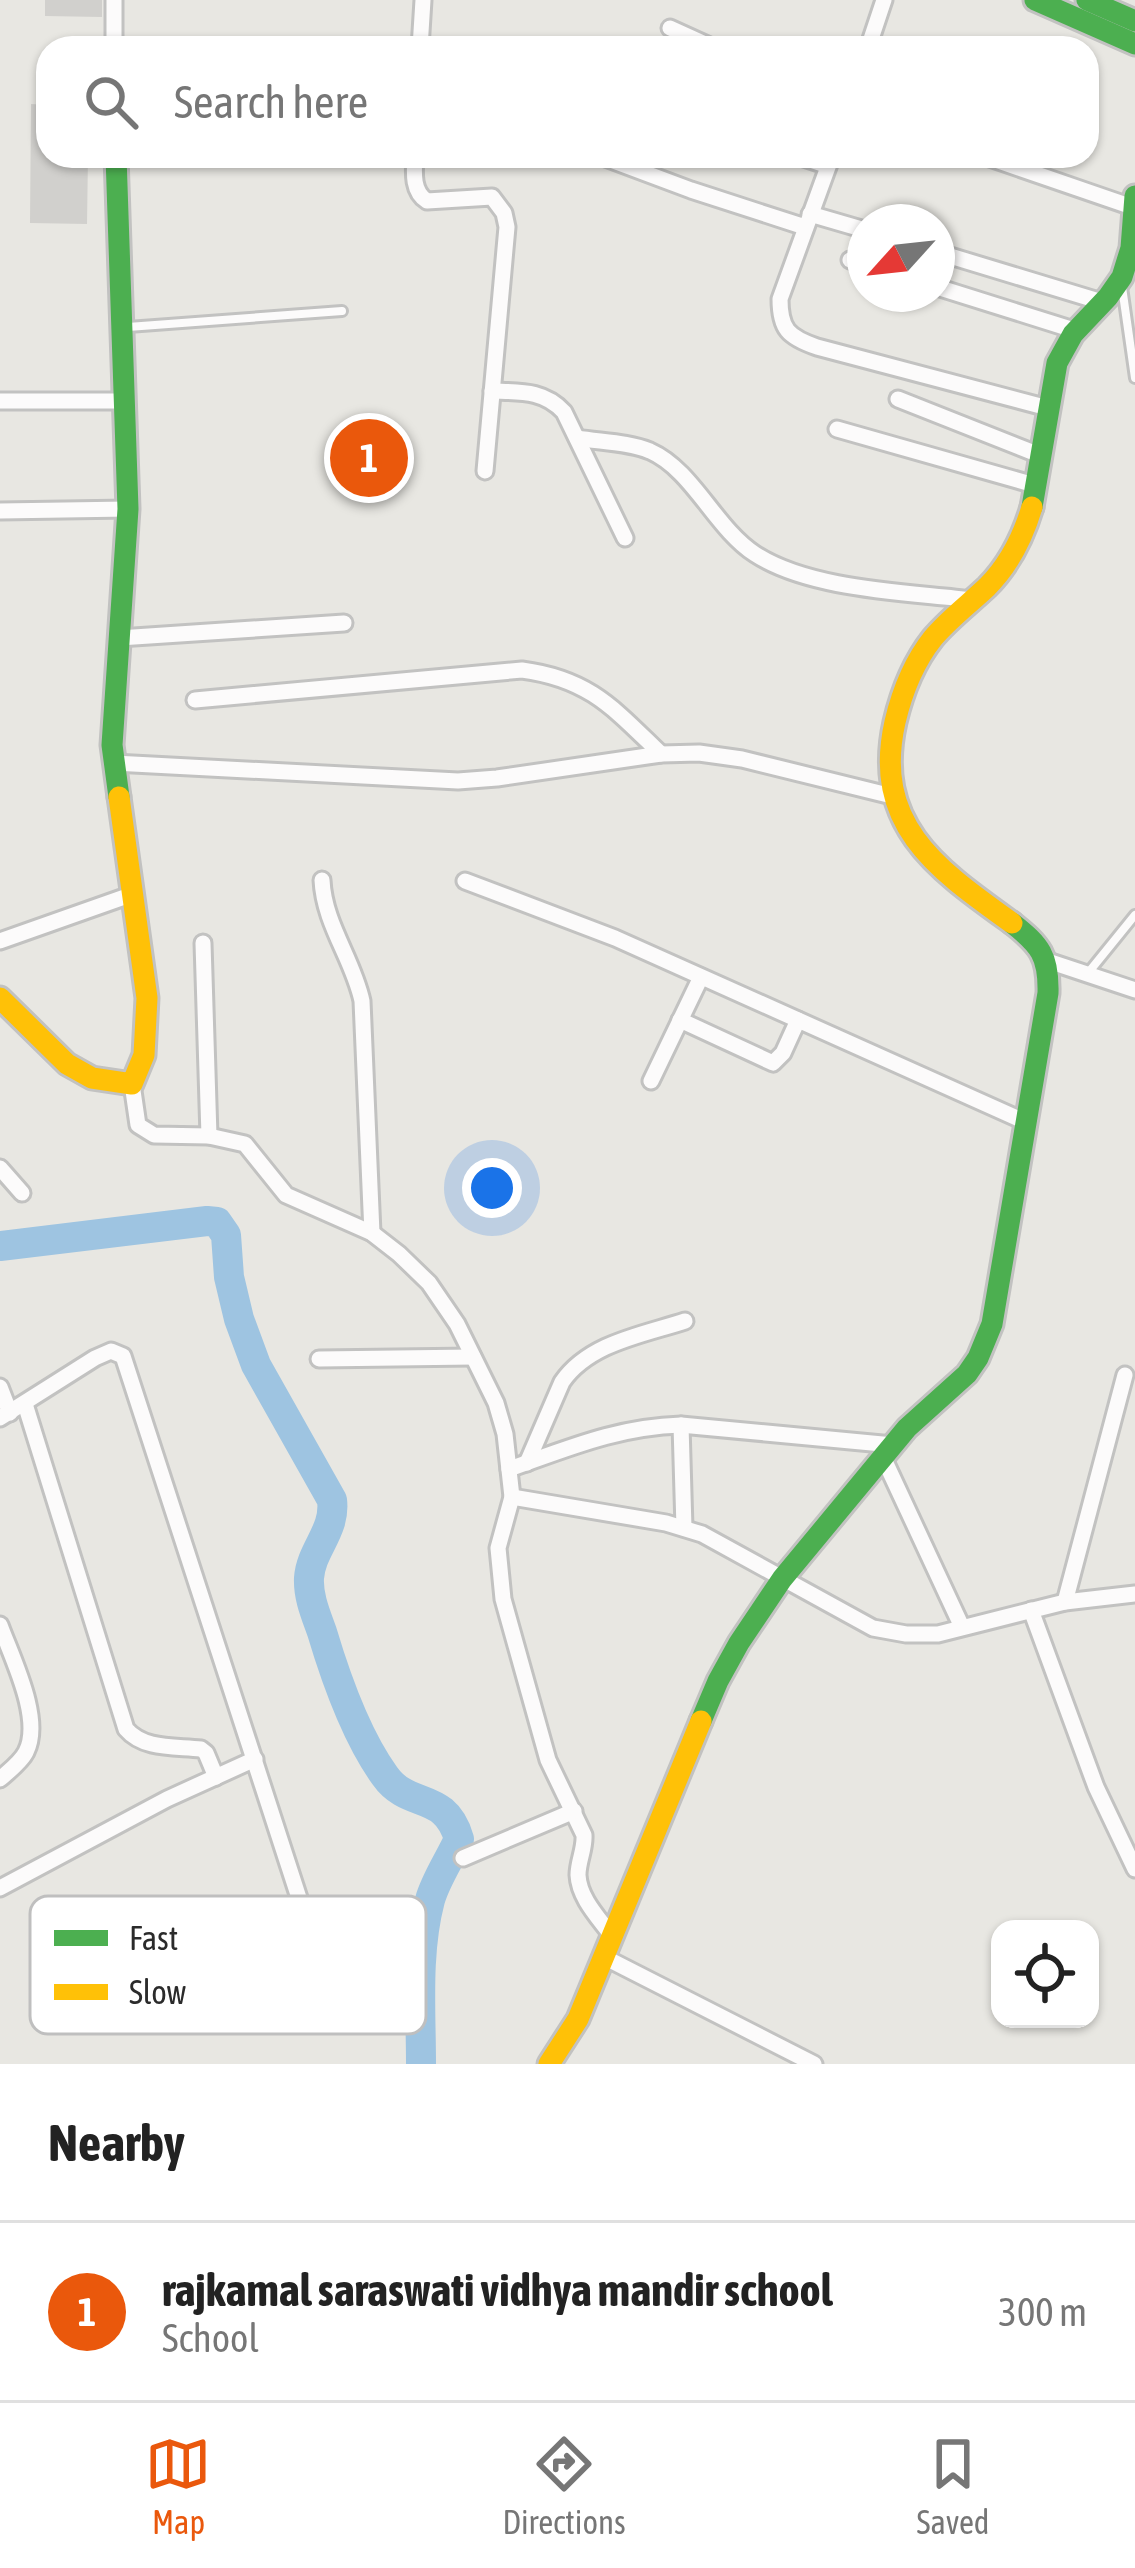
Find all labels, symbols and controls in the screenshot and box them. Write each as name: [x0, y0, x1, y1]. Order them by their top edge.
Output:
search box: [36, 36, 1099, 168]
icon: search: [78, 69, 144, 135]
text: Search here: [174, 76, 368, 128]
north arrow: [847, 204, 955, 312]
pin: 1: [330, 413, 408, 503]
your location: [462, 1158, 522, 1218]
legend: [30, 1896, 426, 2034]
text: Fast: [129, 1919, 178, 1957]
map controls: [991, 1920, 1099, 2028]
button: locate: [991, 1920, 1099, 2028]
text: Slow: [129, 1973, 186, 2011]
text: Nearby: [48, 2113, 185, 2172]
text: rajkamal saraswati vidhya mandir school: [162, 2264, 833, 2316]
text: 1: [78, 2290, 96, 2334]
text: 300 m: [999, 2290, 1087, 2334]
text: School: [162, 2316, 259, 2360]
tab: Map: [145, 2431, 211, 2541]
tab: Directions: [502, 2431, 626, 2541]
tab: Saved: [917, 2431, 989, 2541]

